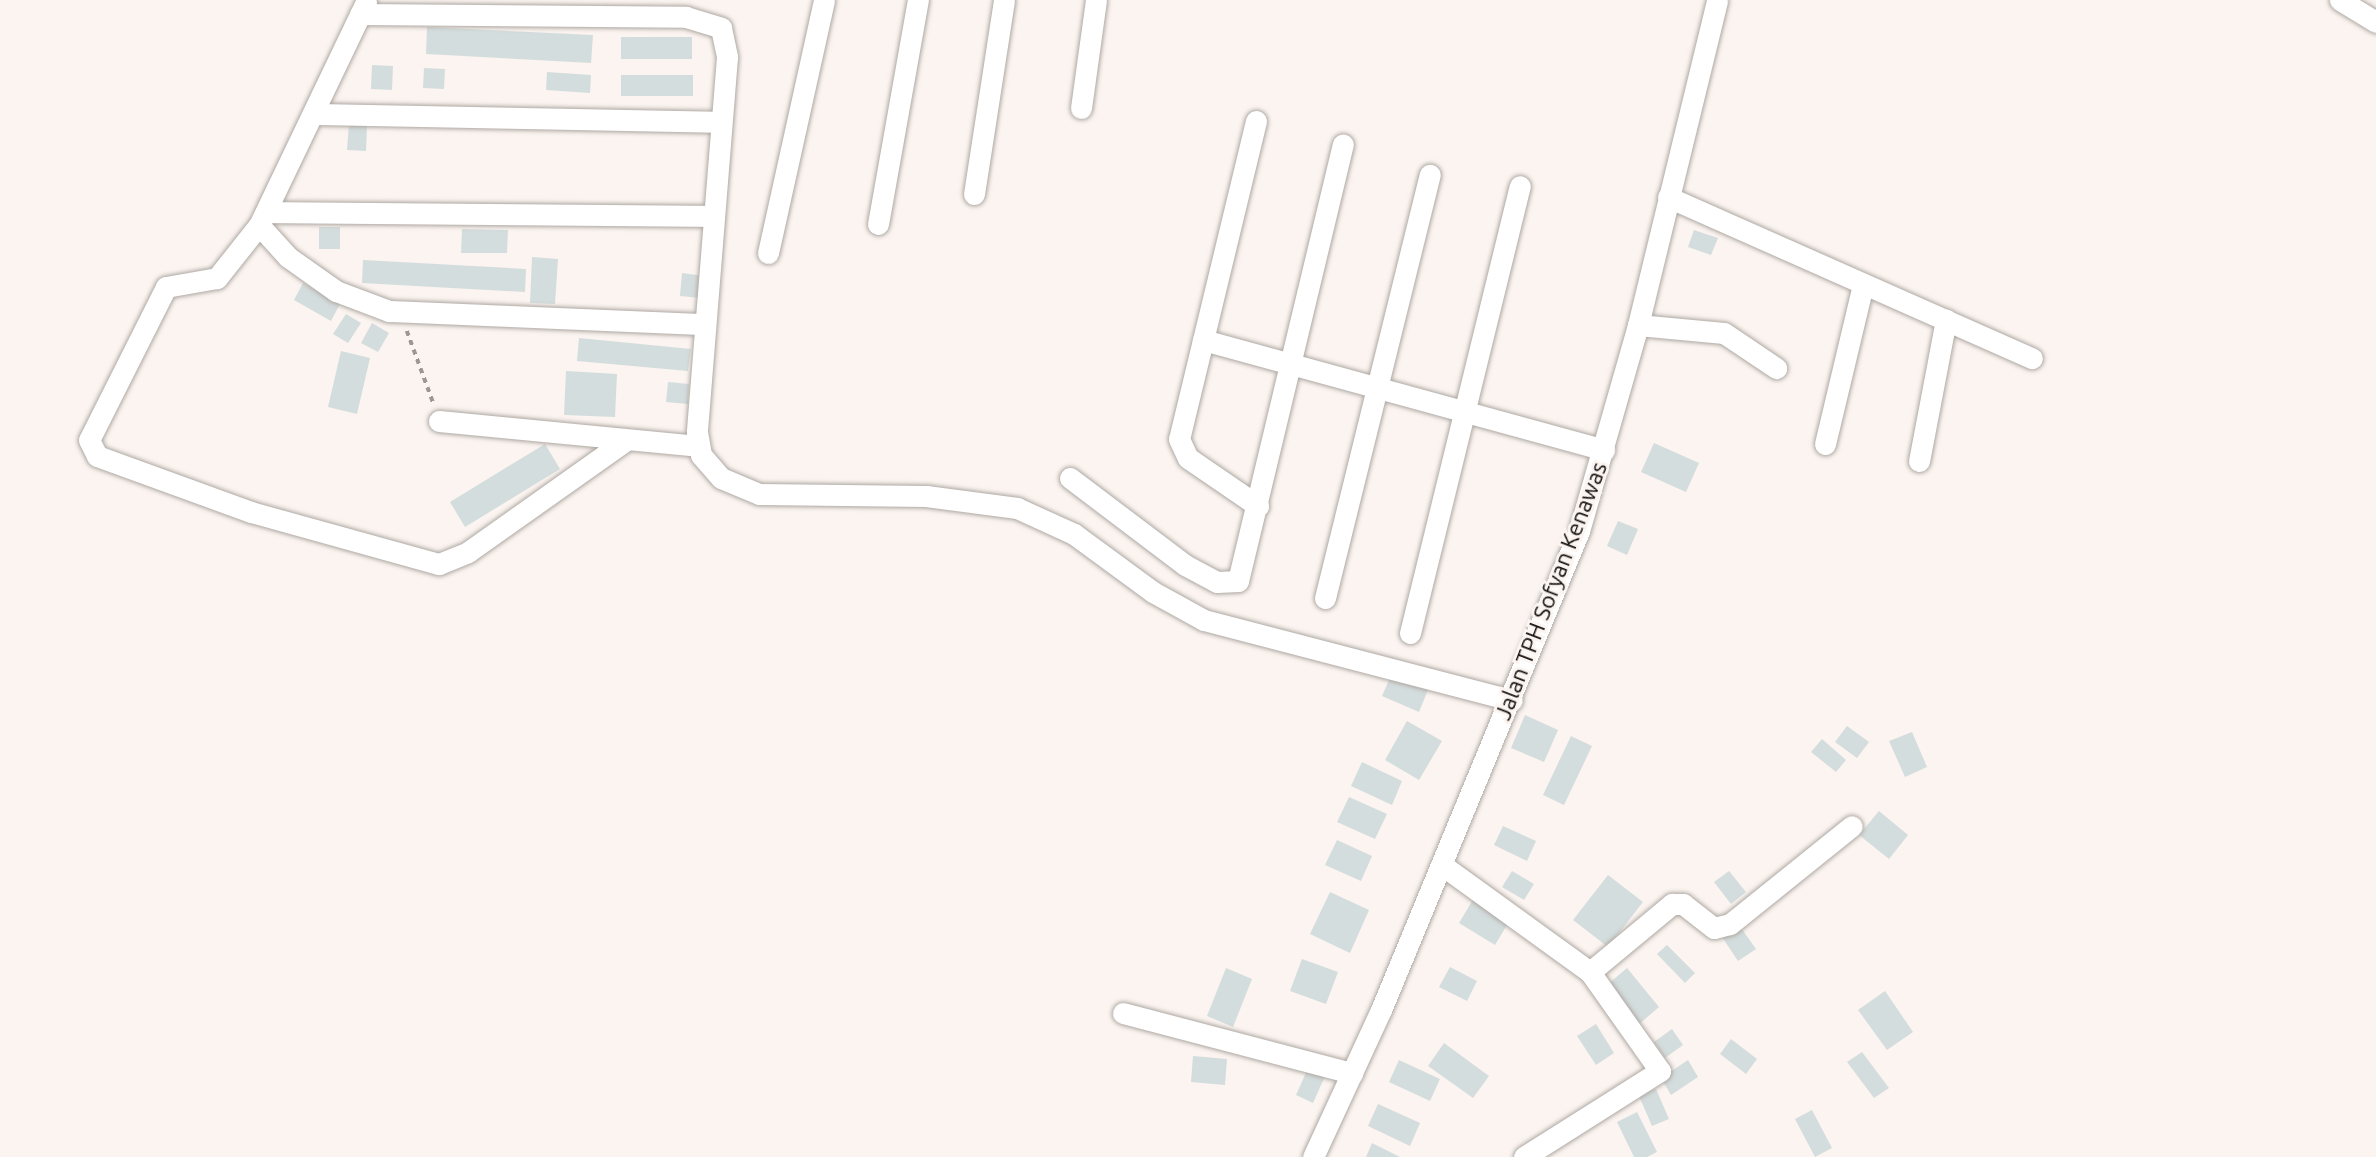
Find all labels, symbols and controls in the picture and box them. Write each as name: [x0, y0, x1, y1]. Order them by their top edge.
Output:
street label: Jalan TPH Sofyan Kenawas: [1489, 458, 1613, 724]

